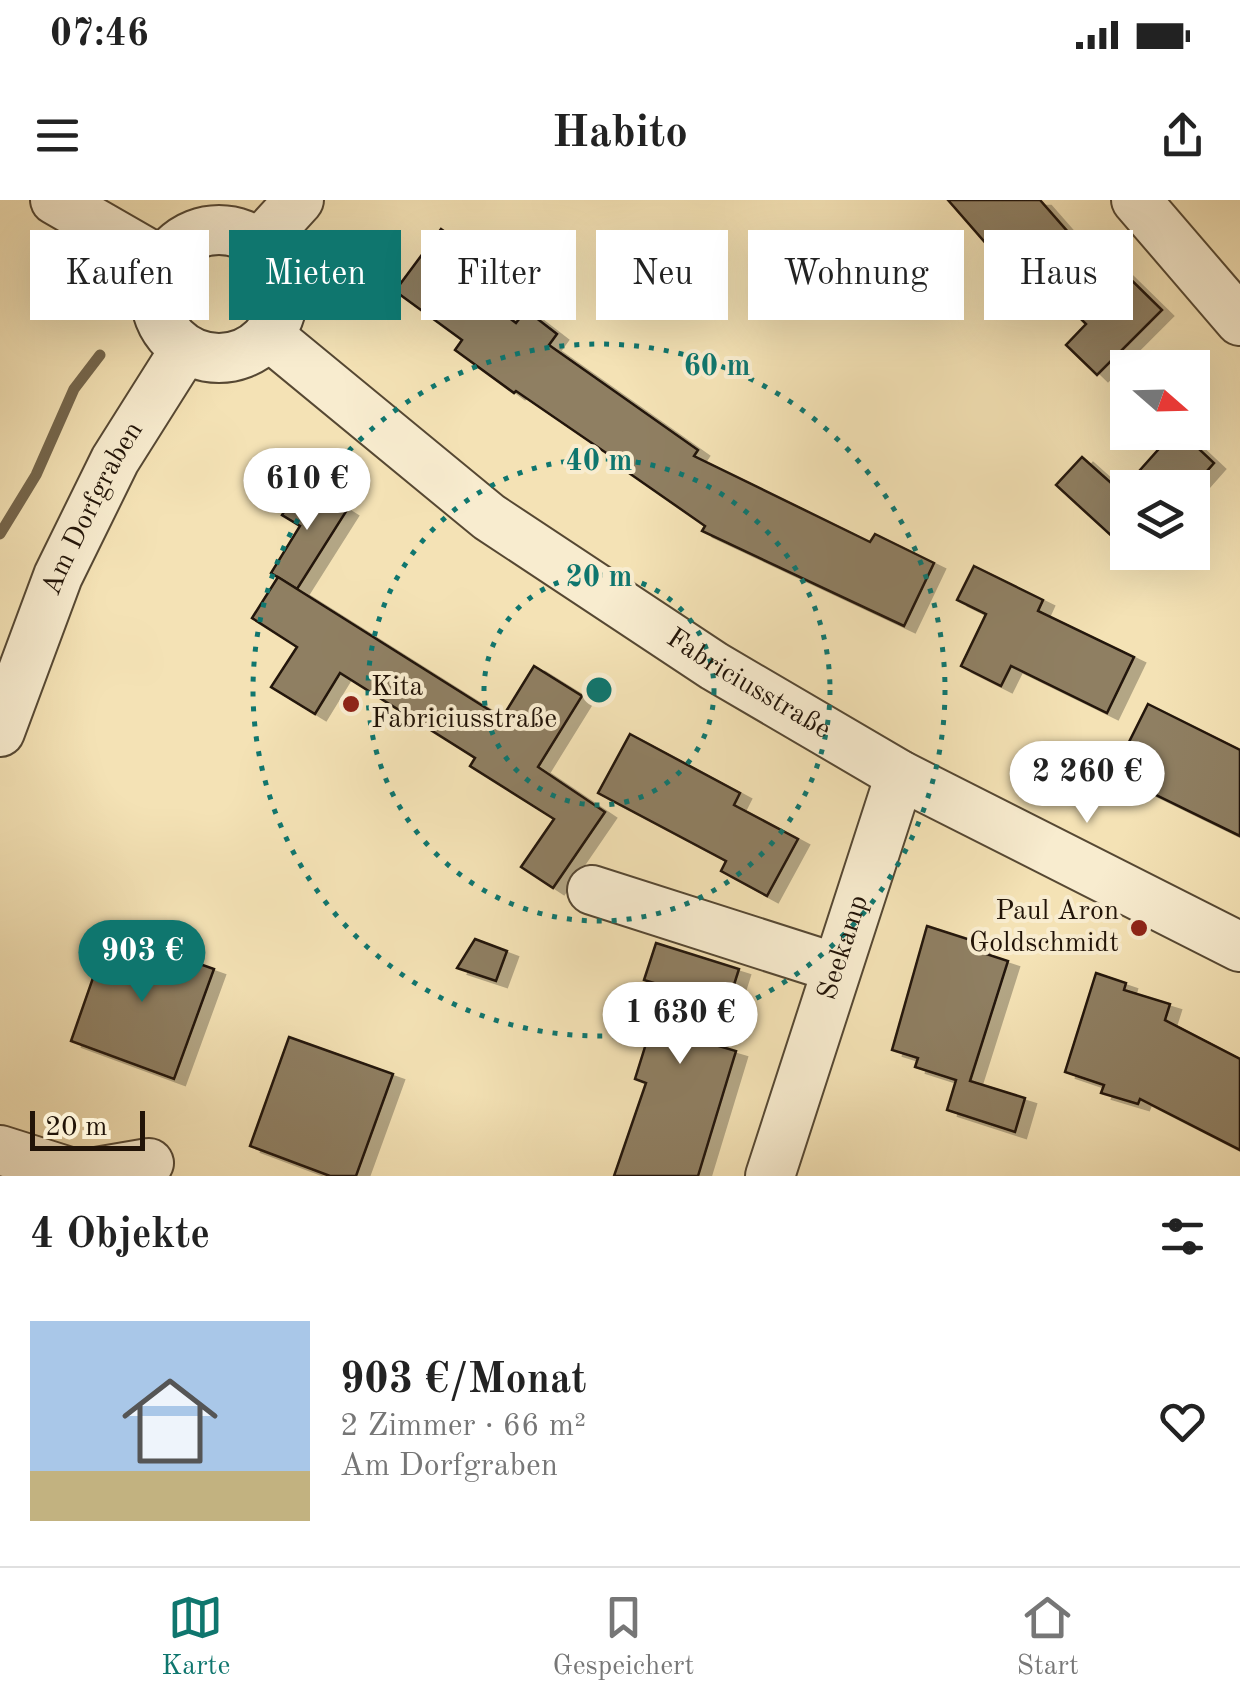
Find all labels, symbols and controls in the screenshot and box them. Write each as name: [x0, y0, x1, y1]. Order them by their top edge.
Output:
text: 07:46: [50, 16, 149, 54]
icon: menu: [30, 108, 85, 163]
icon: share: [1155, 108, 1210, 163]
text: Habito: [552, 112, 688, 157]
chip: Kaufen: [30, 230, 209, 320]
chip: Mieten: [229, 230, 401, 320]
chip: Filter: [421, 230, 576, 320]
chip: Neu: [596, 230, 728, 320]
chip: Wohnung: [748, 230, 964, 320]
chip: Haus: [984, 230, 1133, 320]
north arrow: [1110, 350, 1210, 450]
map controls: [1110, 350, 1210, 570]
text: 60 m: [683, 352, 751, 382]
street label: Am Dorfgraben: [38, 417, 149, 599]
text: 40 m: [565, 447, 633, 477]
pin: 610 €: [237, 448, 377, 533]
text: 610 €: [265, 464, 349, 496]
button: layers: [1110, 470, 1210, 570]
text: 20 m: [565, 563, 633, 593]
street label: Fabriciusstraße: [661, 624, 835, 745]
centre of rings: [581, 672, 617, 708]
place label: Kita Fabriciusstraße: [371, 674, 557, 734]
marker: Kita Fabriciusstraße: [340, 693, 362, 715]
pin: 2 260 €: [995, 741, 1179, 826]
text: 2 260 €: [1032, 757, 1142, 789]
street label: Seekamp: [814, 892, 874, 1004]
place label: Paul Aron Goldschmidt: [969, 898, 1119, 958]
marker: Paul Aron Goldschmidt: [1128, 917, 1150, 939]
pin: 903 €: [72, 920, 212, 1005]
text: 903 €: [100, 936, 184, 968]
pin: 1 630 €: [588, 982, 772, 1067]
text: 1 630 €: [625, 998, 735, 1030]
scale bar: [30, 1106, 145, 1150]
text: 20 m: [45, 1114, 108, 1142]
icon: filters: [1155, 1209, 1210, 1264]
text: 4 Objekte: [30, 1215, 210, 1257]
text: 903 €/Monat: [340, 1360, 587, 1402]
icon: home: [110, 1361, 230, 1481]
icon: heart: [1155, 1394, 1210, 1449]
text: 2 Zimmer · 66 m²: [340, 1411, 586, 1443]
text: Am Dorfgraben: [340, 1451, 558, 1483]
tab: Karte: [161, 1590, 230, 1685]
tab: Gespeichert: [553, 1590, 694, 1685]
tab: Start: [1017, 1590, 1079, 1685]

